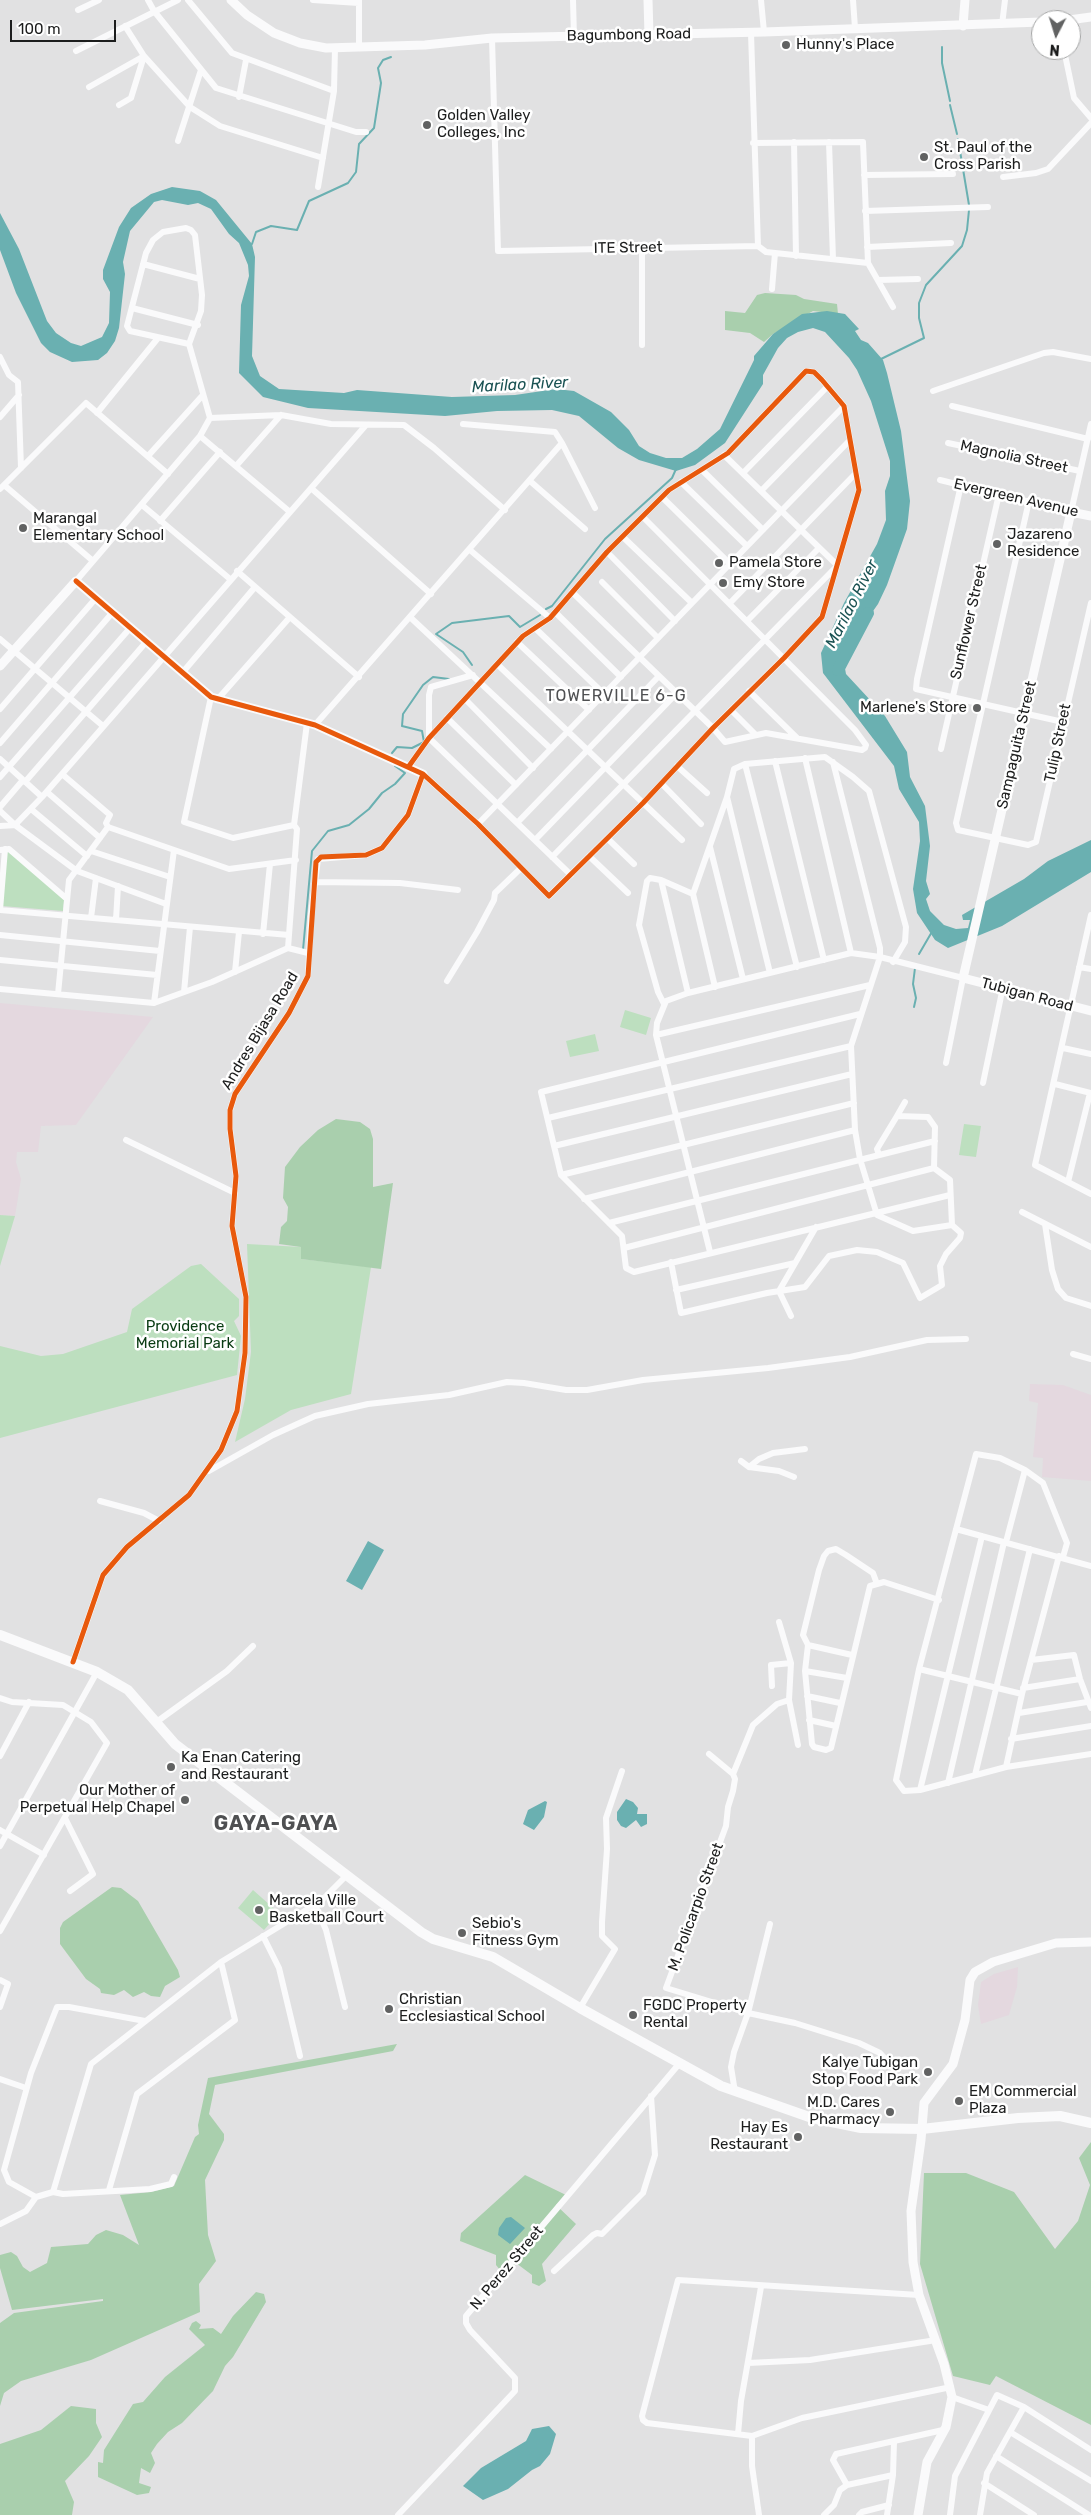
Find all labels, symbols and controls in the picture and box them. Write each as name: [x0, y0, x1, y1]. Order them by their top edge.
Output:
scale bar: [12, 10, 119, 42]
north arrow: [1031, 10, 1081, 60]
text: 100 m: [18, 20, 60, 38]
street label: Bagumbong Road: [567, 25, 691, 45]
place label: Hunny's Place: [796, 36, 894, 54]
marker: Hunny's Place: [780, 39, 792, 51]
text: N: [1049, 41, 1061, 58]
place label: Golden Valley Colleges, Inc: [437, 107, 530, 142]
marker: Golden Valley Colleges, Inc: [421, 119, 433, 131]
place label: St. Paul of the Cross Parish: [934, 139, 1032, 174]
marker: St. Paul of the Cross Parish: [918, 151, 930, 163]
street label: ITE Street: [593, 238, 663, 258]
water label: Marilao River: [471, 373, 569, 397]
street label: Magnolia Street: [959, 437, 1069, 477]
street label: Evergreen Avenue: [952, 475, 1080, 521]
place label: Marangal Elementary School: [33, 510, 164, 545]
marker: Marangal Elementary School: [17, 522, 29, 534]
place label: Jazareno Residence: [1007, 526, 1080, 561]
marker: Jazareno Residence: [991, 538, 1003, 550]
place label: Pamela Store: [729, 554, 822, 572]
marker: Pamela Store: [713, 557, 725, 569]
water label: Marilao River: [822, 557, 882, 651]
street label: Sunflower Street: [947, 563, 991, 681]
place label: Emy Store: [733, 574, 805, 592]
marker: Emy Store: [717, 577, 729, 589]
street label: Sampaguita Street: [994, 679, 1040, 811]
district label: TOWERVILLE 6-G: [544, 686, 688, 706]
place label: Marlene's Store: [860, 699, 967, 717]
marker: Marlene's Store: [971, 702, 983, 714]
street label: Tulip Street: [1041, 702, 1075, 784]
street label: Andres Bijasa Road: [218, 969, 302, 1093]
street label: Tubigan Road: [979, 974, 1075, 1016]
park label: Providence Memorial Park: [136, 1318, 234, 1353]
place label: Ka Enan Catering and Restaurant: [181, 1749, 301, 1784]
marker: Ka Enan Catering and Restaurant: [165, 1761, 177, 1773]
place label: Our Mother of Perpetual Help Chapel: [20, 1782, 175, 1817]
marker: Our Mother of Perpetual Help Chapel: [179, 1794, 191, 1806]
district label: GAYA-GAYA: [213, 1812, 339, 1836]
street label: M. Policarpio Street: [664, 1840, 728, 1974]
place label: Marcela Ville Basketball Court: [269, 1892, 384, 1927]
marker: Marcela Ville Basketball Court: [253, 1904, 265, 1916]
place label: Sebio's Fitness Gym: [472, 1915, 559, 1950]
marker: Sebio's Fitness Gym: [456, 1927, 468, 1939]
place label: Christian Ecclesiastical School: [399, 1991, 545, 2026]
place label: FGDC Property Rental: [643, 1997, 747, 2032]
marker: Christian Ecclesiastical School: [383, 2003, 395, 2015]
marker: FGDC Property Rental: [627, 2009, 639, 2021]
place label: Kalye Tubigan Stop Food Park: [812, 2054, 918, 2089]
marker: Kalye Tubigan Stop Food Park: [922, 2066, 934, 2078]
place label: EM Commercial Plaza: [969, 2083, 1077, 2118]
place label: M.D. Cares Pharmacy: [807, 2094, 880, 2129]
marker: EM Commercial Plaza: [953, 2095, 965, 2107]
marker: M.D. Cares Pharmacy: [884, 2106, 896, 2118]
place label: Hay Es Restaurant: [710, 2119, 788, 2154]
marker: Hay Es Restaurant: [792, 2131, 804, 2143]
street label: N. Perez Street: [467, 2222, 547, 2314]

